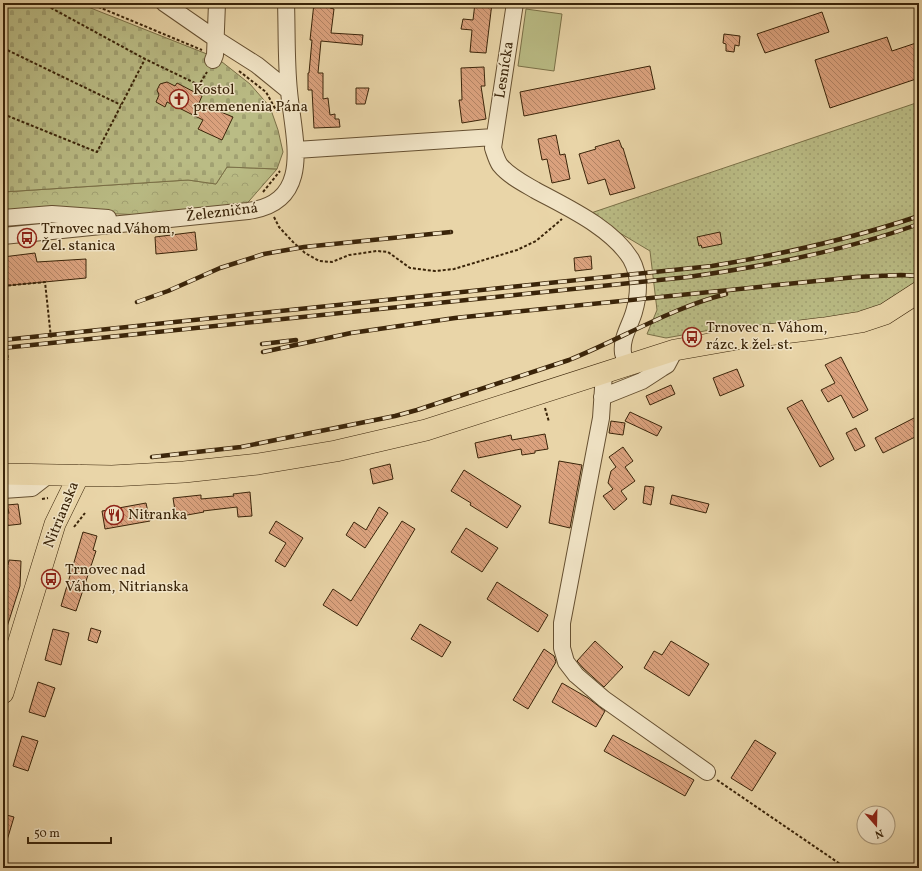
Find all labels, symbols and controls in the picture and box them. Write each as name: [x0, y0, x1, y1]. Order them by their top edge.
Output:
street label: Lesnícka: [490, 40, 520, 100]
place label: Kostol premenenia Pána: [193, 80, 308, 118]
church icon: Kostol premenenia Pána: [168, 88, 190, 110]
street label: Železničná: [185, 198, 259, 228]
place label: Trnovec nad Váhom, Žel. stanica: [41, 219, 175, 257]
bus stop icon: Trnovec nad Váhom, Žel. stanica: [16, 227, 38, 249]
place label: Trnovec n. Váhom, rázc. k žel. st.: [706, 318, 827, 356]
bus stop icon: Trnovec n. Váhom, rázc. k žel. st.: [681, 326, 703, 348]
street label: Nitrianska: [39, 479, 85, 551]
restaurant icon: Nitranka: [103, 504, 125, 526]
place label: Nitranka: [128, 505, 187, 526]
place label: Trnovec nad Váhom, Nitrianska: [65, 560, 189, 598]
bus stop icon: Trnovec nad Váhom, Nitrianska: [40, 568, 62, 590]
north arrow: [856, 805, 896, 845]
scale bar: [28, 819, 111, 845]
text: N: [873, 825, 885, 841]
text: 50 m: [34, 826, 60, 842]

